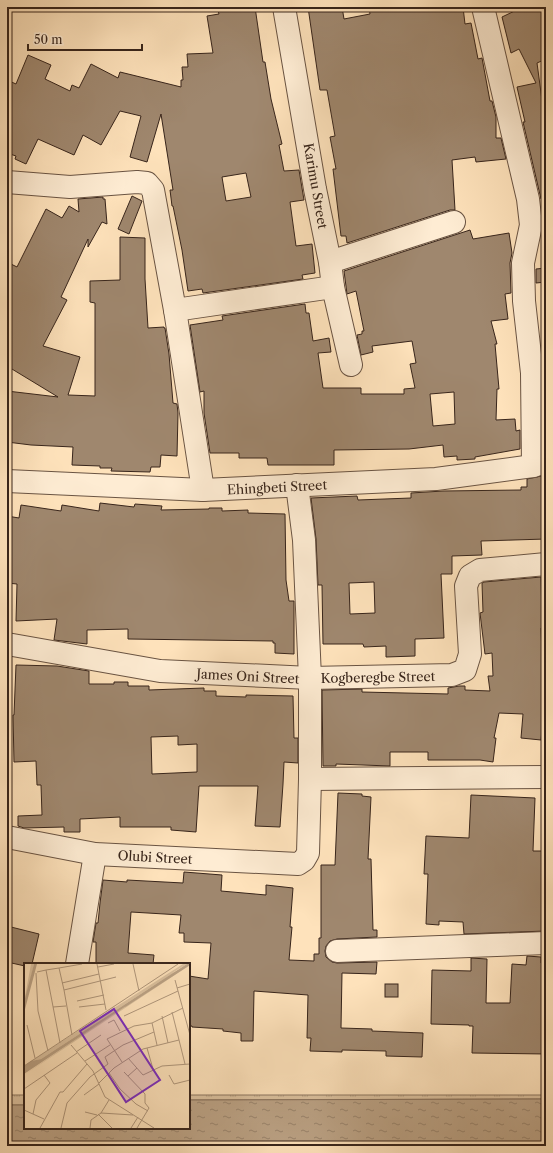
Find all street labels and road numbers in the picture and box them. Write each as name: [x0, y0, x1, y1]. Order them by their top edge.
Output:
street label: Karimu Street: [301, 142, 331, 231]
street label: Ehingbeti Street: [227, 476, 328, 498]
street label: James Oni Street: [194, 665, 300, 687]
street label: Kogberegbe Street: [321, 668, 436, 686]
street label: Olubi Street: [117, 847, 193, 867]

